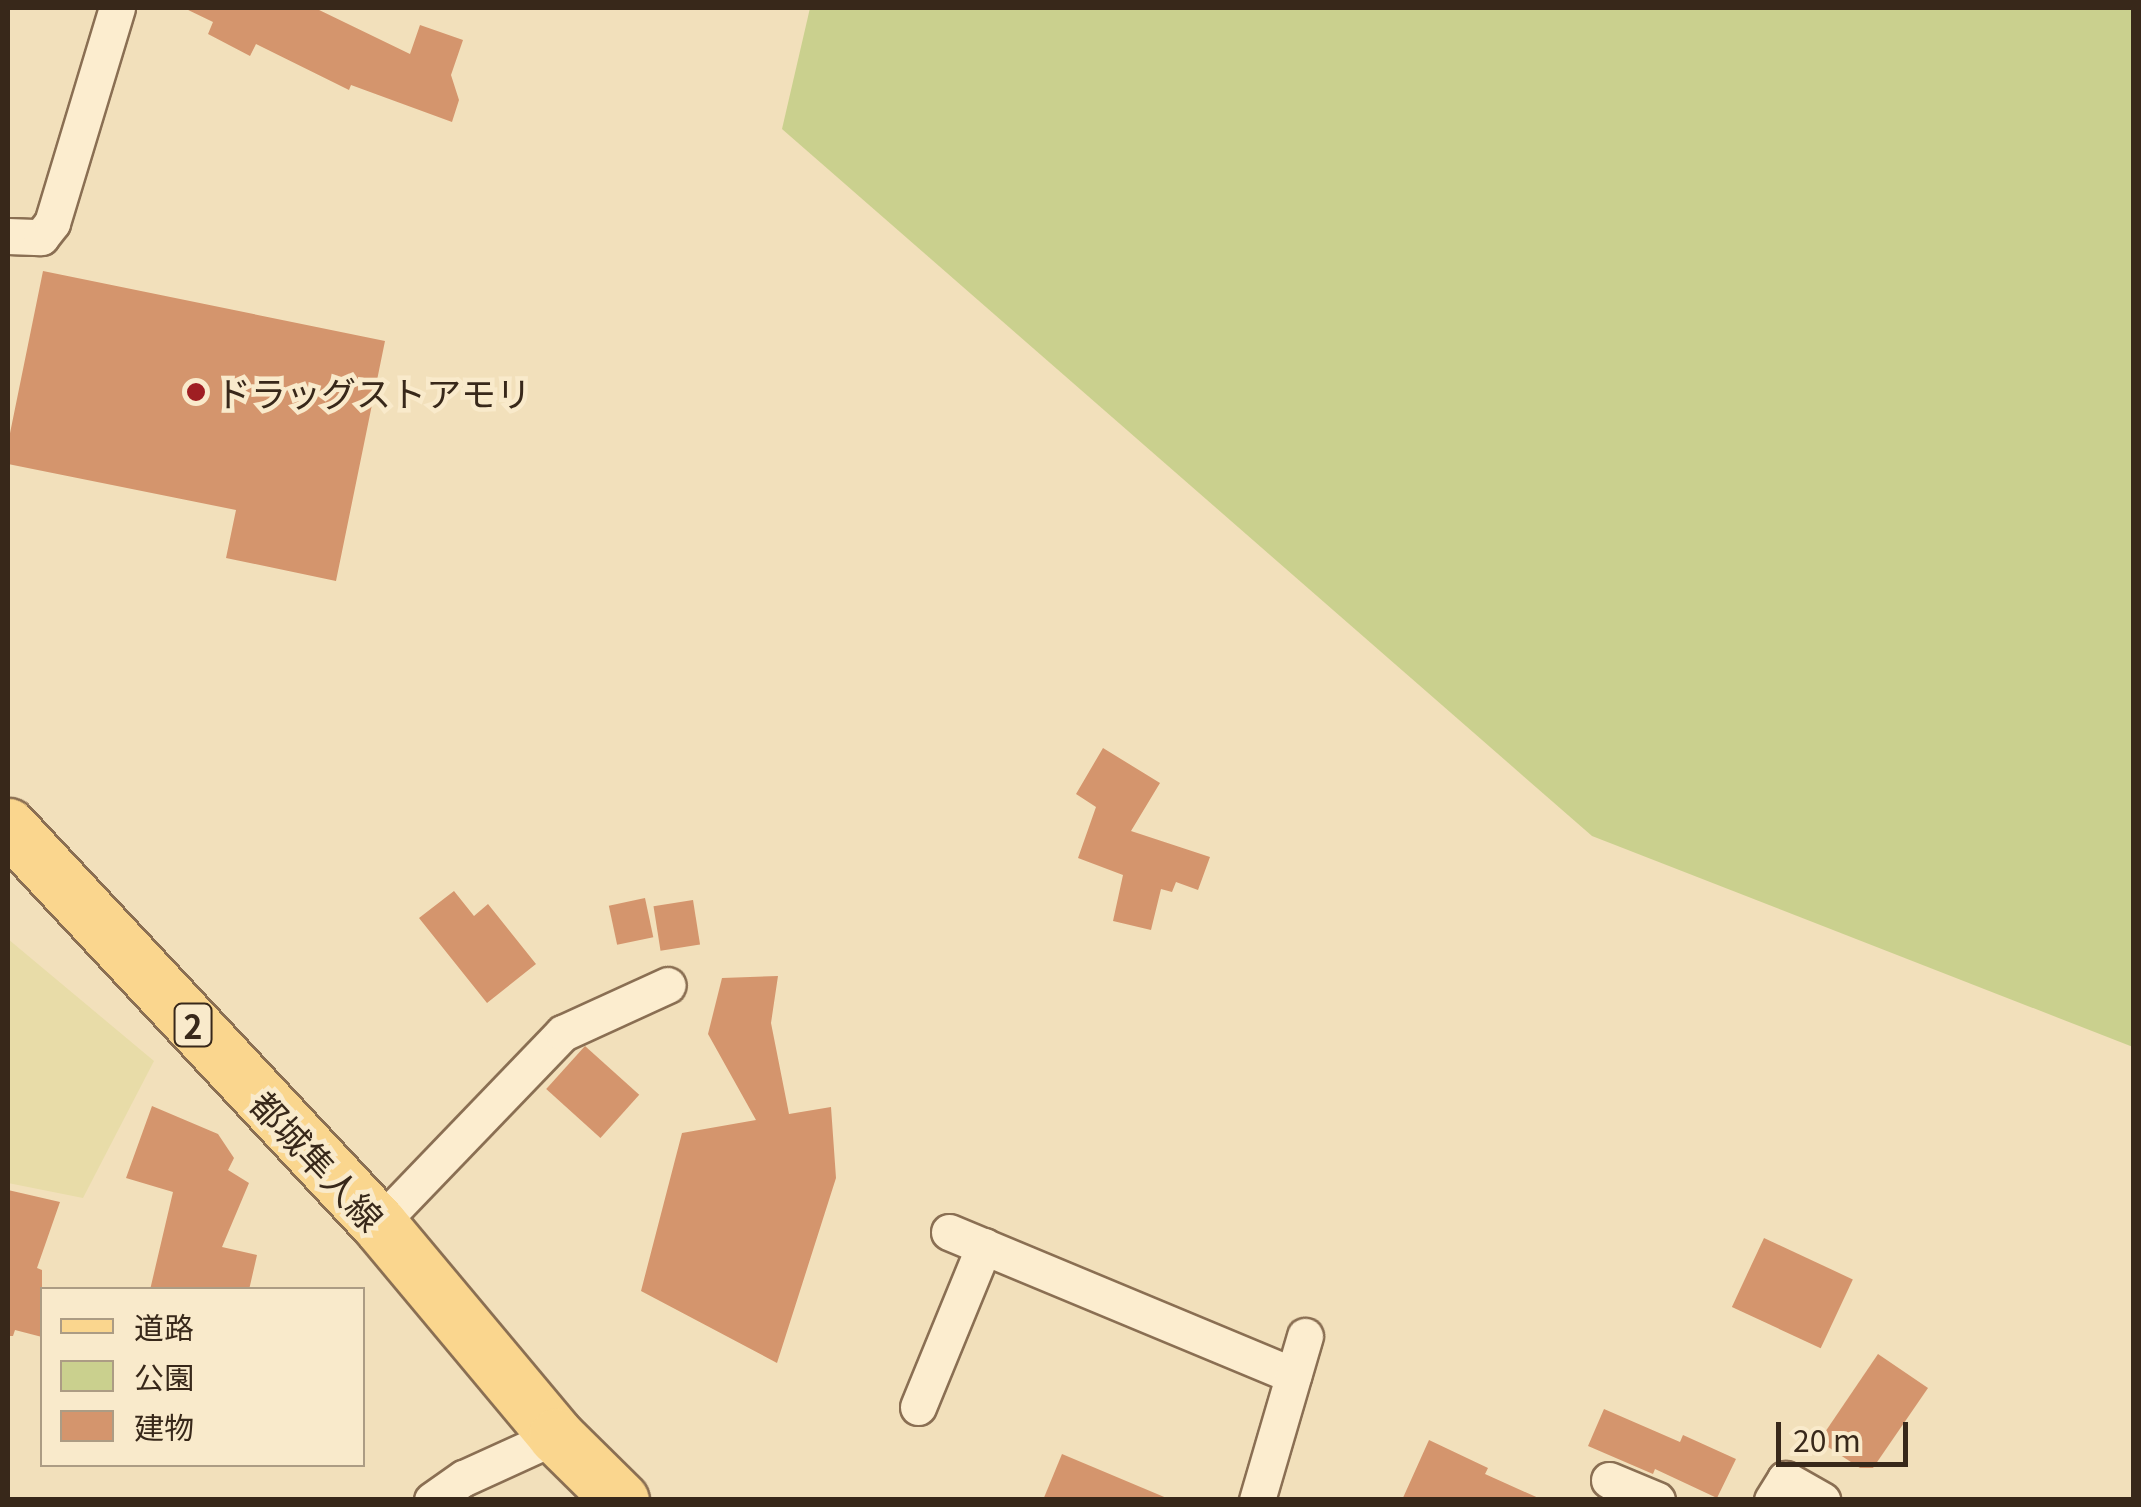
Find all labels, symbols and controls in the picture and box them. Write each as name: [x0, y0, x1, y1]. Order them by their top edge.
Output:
place label: ドラッグストアモリ: [216, 371, 531, 413]
marker: ドラッグストアモリ: [185, 381, 207, 403]
road number: 2: [173, 998, 213, 1052]
street label: 都城隼人線: [243, 1082, 393, 1238]
legend: [40, 1287, 365, 1467]
text: 道路: [134, 1304, 194, 1348]
text: 公園: [134, 1354, 194, 1398]
scale bar: [1781, 1402, 1914, 1464]
text: 建物: [134, 1404, 194, 1448]
text: 20 m: [1793, 1417, 1861, 1461]

